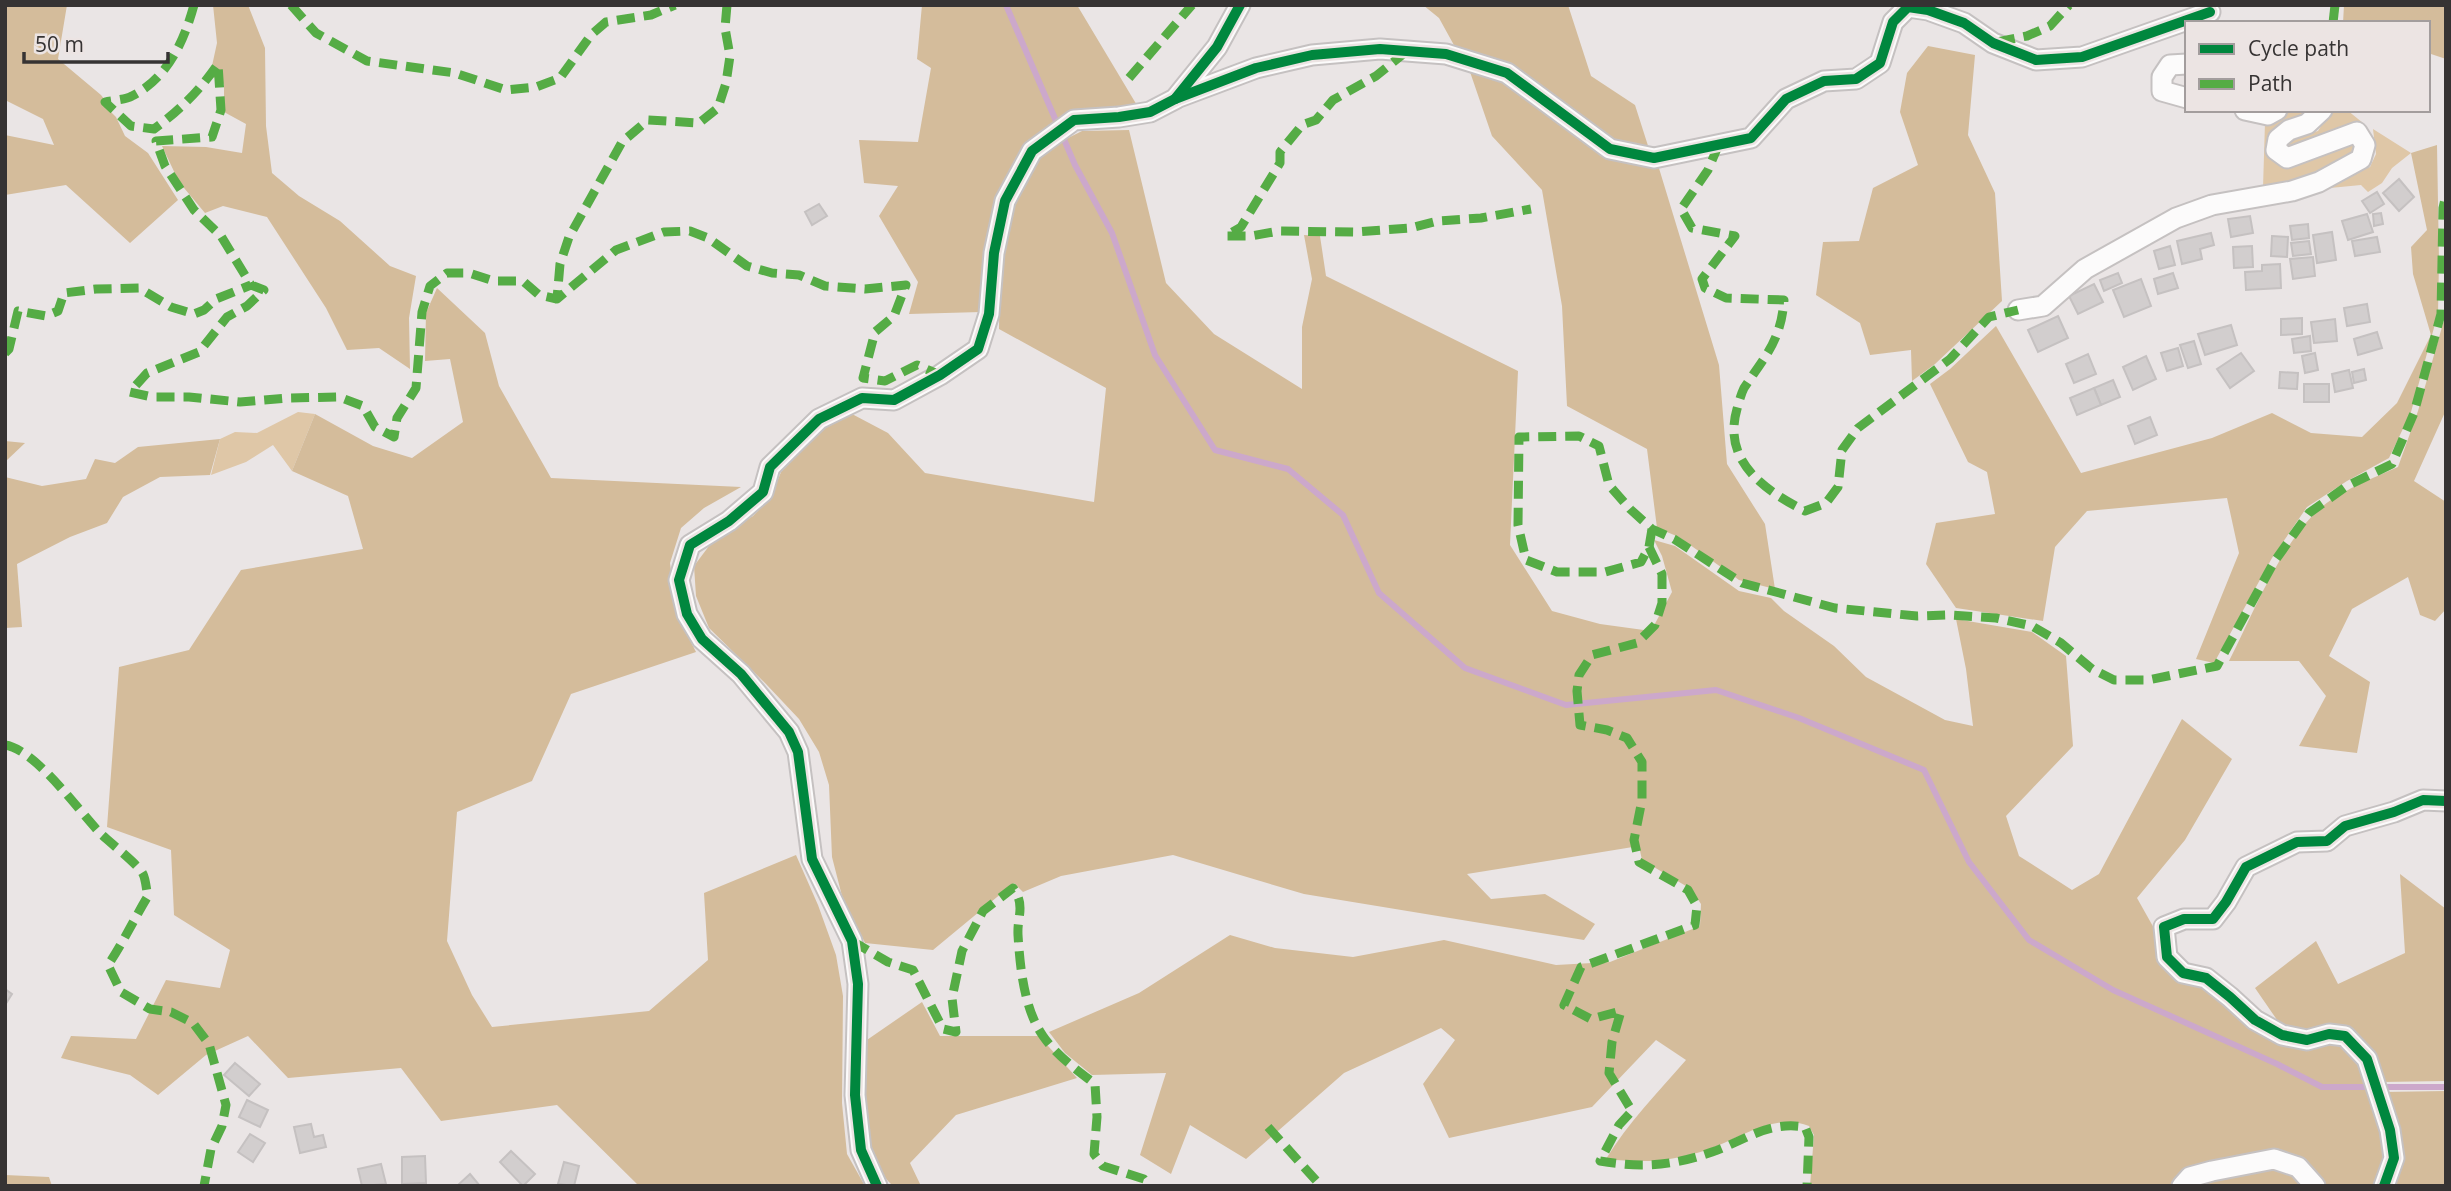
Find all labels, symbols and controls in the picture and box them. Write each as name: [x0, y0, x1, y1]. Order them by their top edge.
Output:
scale bar: [24, 21, 168, 65]
legend: [2185, 21, 2430, 112]
text: 50 m: [35, 30, 84, 58]
text: Cycle path: [2248, 34, 2349, 62]
text: Path: [2248, 69, 2293, 97]

